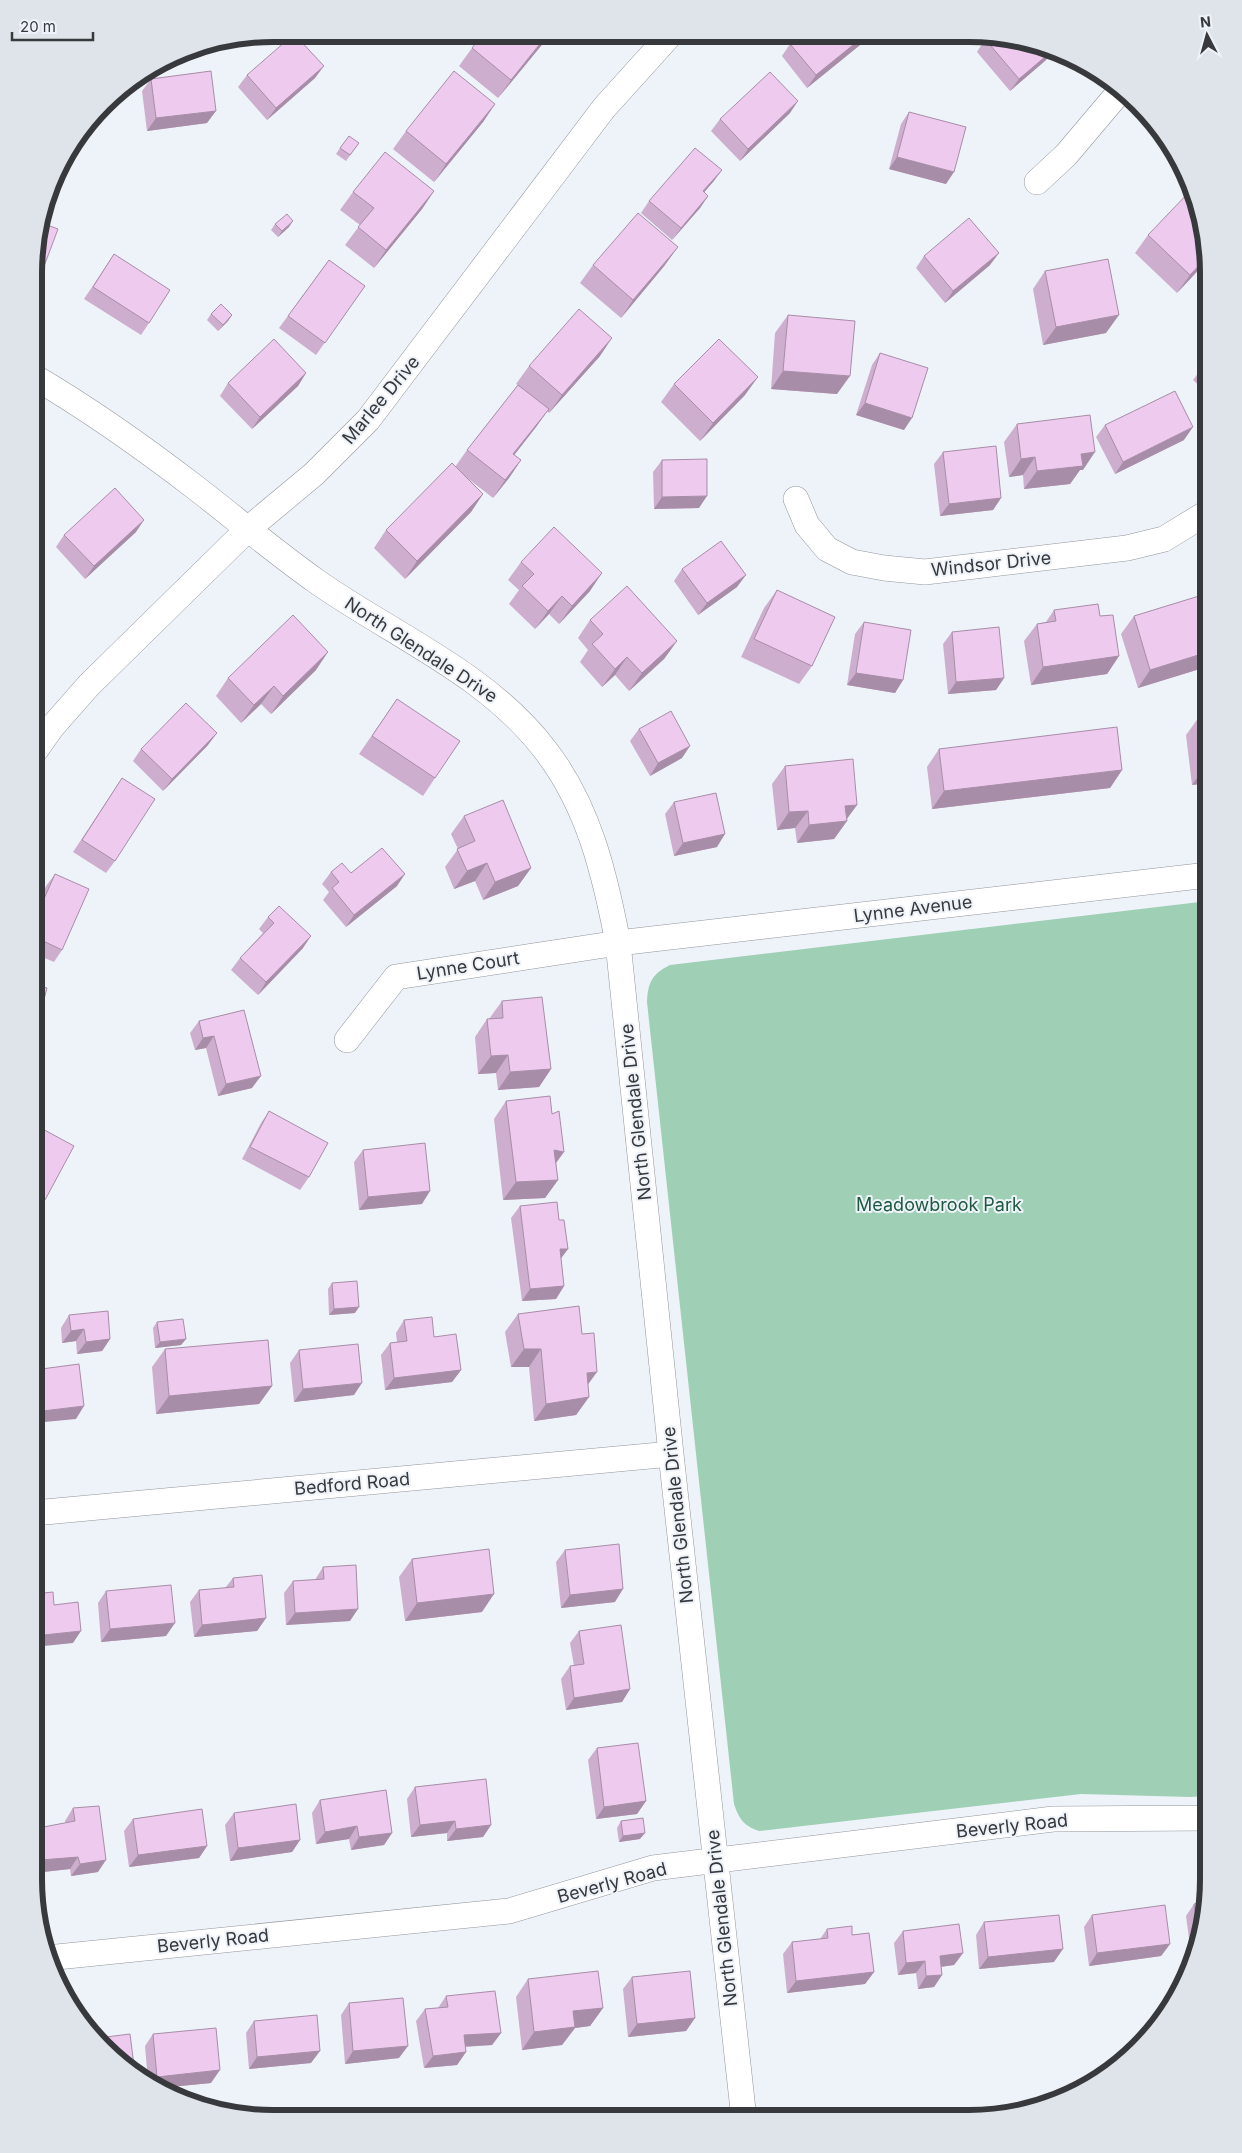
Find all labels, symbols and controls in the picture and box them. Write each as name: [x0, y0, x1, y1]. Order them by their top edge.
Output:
scale bar: [12, 10, 94, 42]
north arrow: [1182, 10, 1232, 60]
text: N: [1199, 13, 1212, 31]
text: 20 m: [20, 17, 56, 36]
street label: Marlee Drive: [338, 351, 424, 448]
street label: Windsor Drive: [930, 547, 1052, 580]
street label: North Glendale Drive: [341, 592, 501, 707]
street label: Lynne Avenue: [853, 891, 973, 926]
street label: Lynne Court: [415, 947, 521, 984]
street label: North Glendale Drive: [616, 1023, 655, 1201]
park label: Meadowbrook Park: [856, 1194, 1022, 1215]
street label: North Glendale Drive: [658, 1426, 697, 1604]
street label: Bedford Road: [293, 1468, 411, 1499]
street label: Beverly Road: [955, 1809, 1069, 1842]
street label: North Glendale Drive: [702, 1829, 741, 2007]
street label: Beverly Road: [555, 1858, 669, 1907]
street label: Beverly Road: [156, 1924, 270, 1957]

